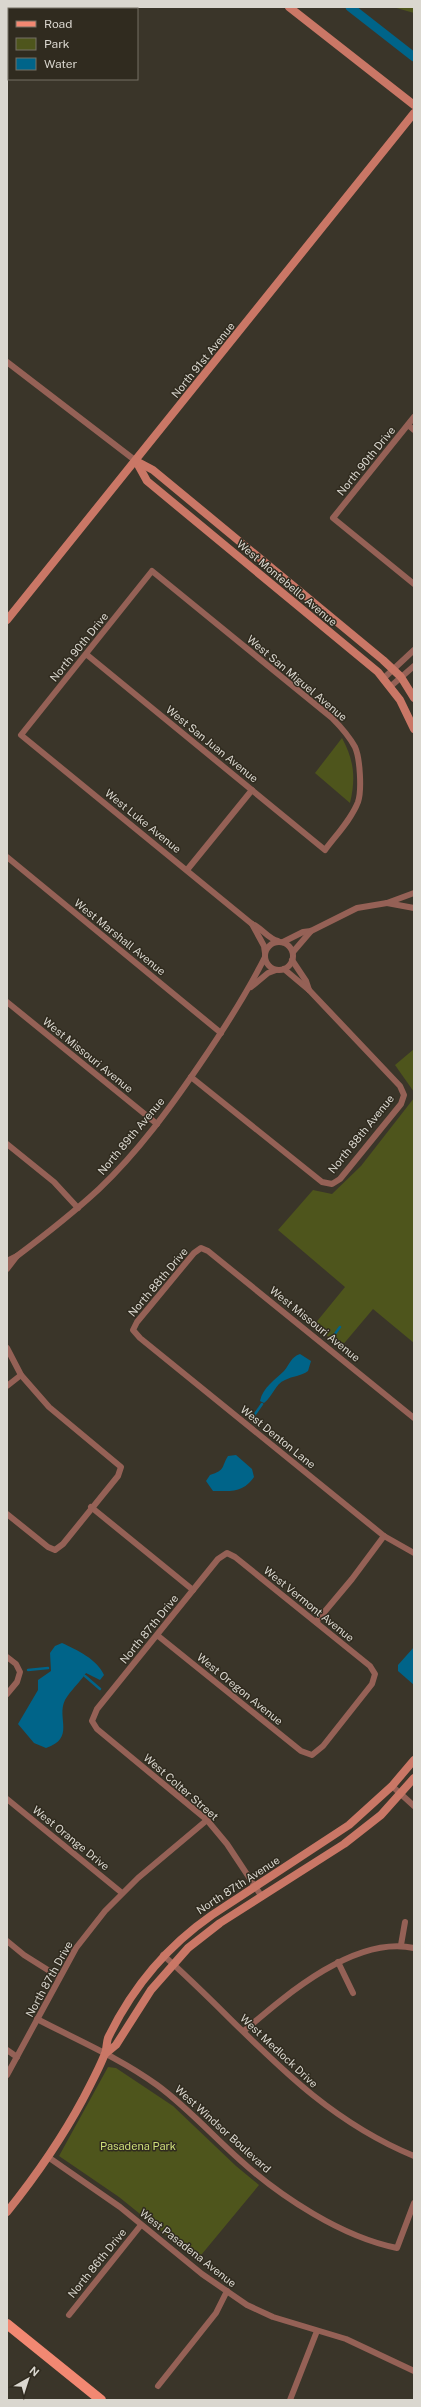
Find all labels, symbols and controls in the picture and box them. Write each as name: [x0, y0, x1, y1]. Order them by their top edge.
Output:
legend: [8, 8, 138, 80]
text: Road: [44, 17, 72, 31]
text: Park: [44, 37, 70, 51]
text: Water: [44, 57, 78, 71]
street label: North 91st Avenue: [169, 320, 237, 400]
street label: North 90th Drive: [335, 424, 397, 498]
street label: West Montebello Avenue: [235, 538, 339, 628]
street label: North 90th Drive: [48, 610, 110, 684]
street label: West San Miguel Avenue: [245, 633, 349, 723]
street label: West San Juan Avenue: [164, 703, 260, 785]
street label: West Luke Avenue: [103, 787, 183, 855]
street label: West Marshall Avenue: [72, 897, 168, 977]
street label: West Missouri Avenue: [41, 1015, 135, 1095]
street label: North 88th Avenue: [326, 1092, 396, 1176]
street label: North 89th Avenue: [95, 1095, 167, 1177]
street label: North 88th Drive: [126, 1245, 190, 1319]
street label: West Missouri Avenue: [268, 1284, 362, 1364]
street label: West Denton Lane: [238, 1403, 318, 1471]
street label: West Vermont Avenue: [262, 1564, 356, 1644]
street label: North 87th Drive: [118, 1592, 180, 1666]
street label: West Oregon Avenue: [195, 1651, 285, 1727]
street label: West Colter Street: [141, 1751, 221, 1823]
street label: West Orange Drive: [30, 1803, 112, 1873]
street label: North 87th Avenue: [194, 1854, 282, 1916]
street label: North 87th Drive: [23, 1939, 75, 2019]
street label: West Medlock Drive: [238, 2012, 320, 2090]
street label: West Windsor Boulevard: [173, 2083, 273, 2175]
park label: Pasadena Park: [100, 2140, 176, 2152]
street label: West Pasadena Avenue: [137, 2207, 239, 2289]
street label: North 86th Drive: [65, 2226, 129, 2300]
north arrow: [8, 2359, 48, 2399]
text: N: [27, 2364, 41, 2379]

